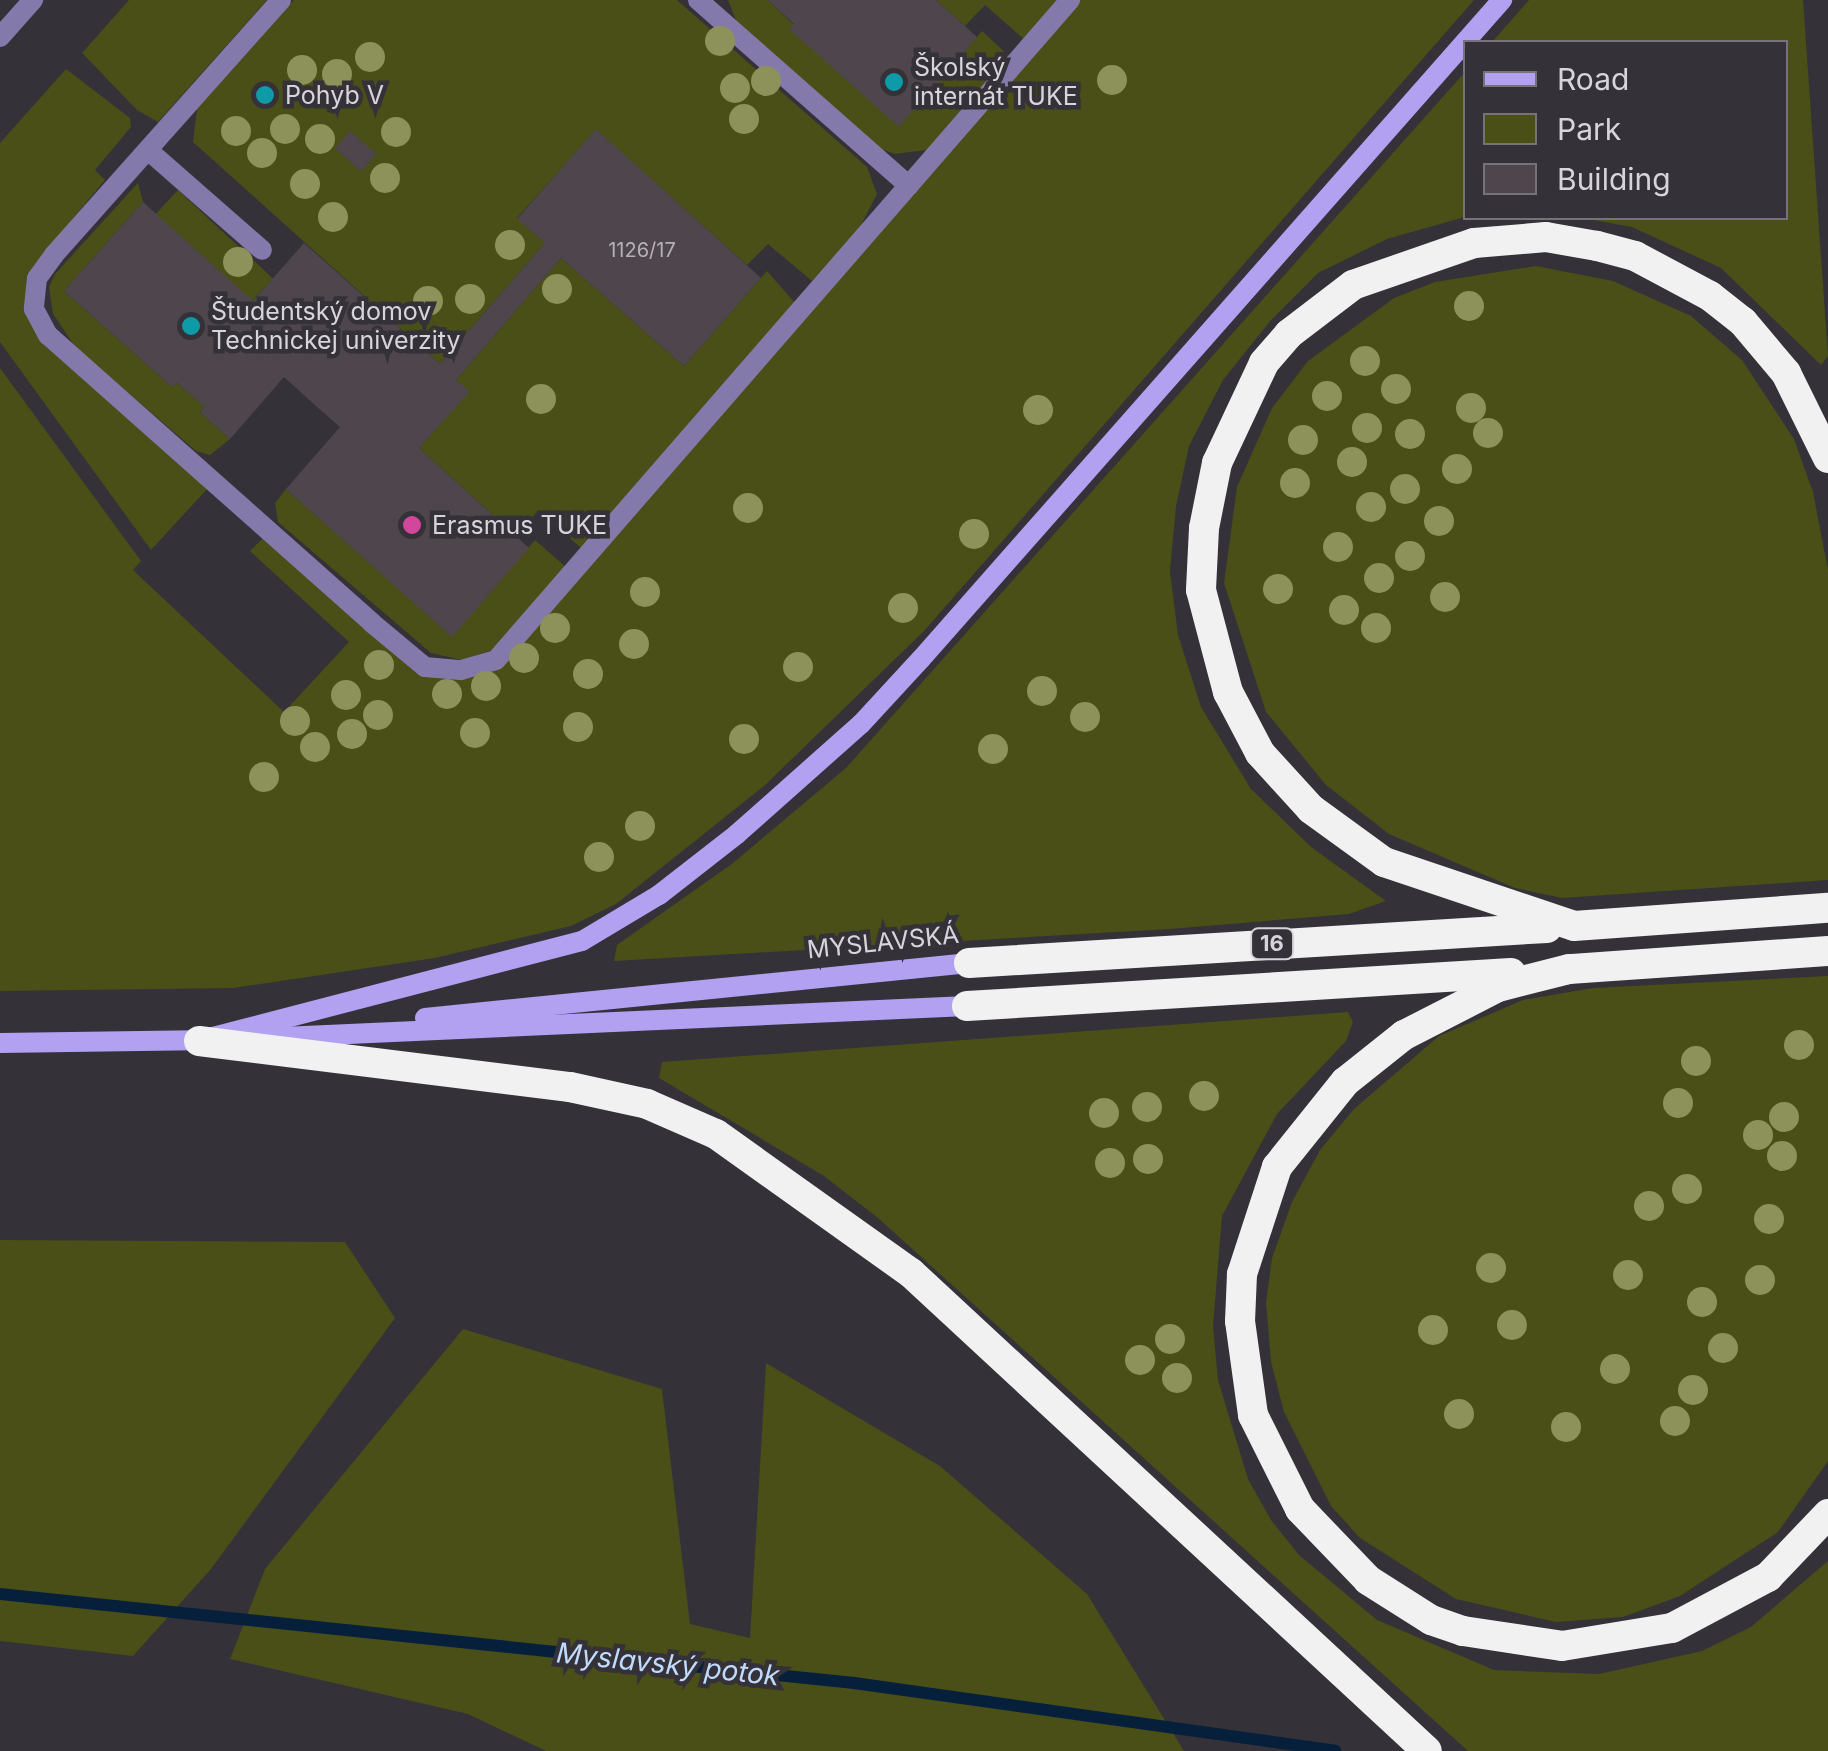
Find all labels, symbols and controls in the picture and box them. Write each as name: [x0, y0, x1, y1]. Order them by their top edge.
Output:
legend: [1463, 40, 1788, 220]
place label: Školský internát TUKE: [914, 53, 1078, 112]
text: Road: [1557, 61, 1629, 97]
marker: Školský internát TUKE: [883, 71, 905, 93]
place label: Pohyb V: [285, 80, 384, 110]
marker: Pohyb V: [254, 84, 276, 106]
text: Park: [1557, 111, 1621, 147]
text: Building: [1557, 161, 1671, 197]
house number: 1126/17: [608, 238, 676, 262]
place label: Študentský domov Technickej univerzity: [211, 297, 460, 356]
marker: Študentský domov Technickej univerzity: [180, 315, 202, 337]
place label: Erasmus TUKE: [432, 510, 607, 540]
marker: Erasmus TUKE: [401, 514, 423, 536]
street label: MYSLAVSKÁ: [806, 919, 960, 965]
road number: 16: [1250, 927, 1294, 961]
water label: Myslavský potok: [555, 1636, 781, 1692]

